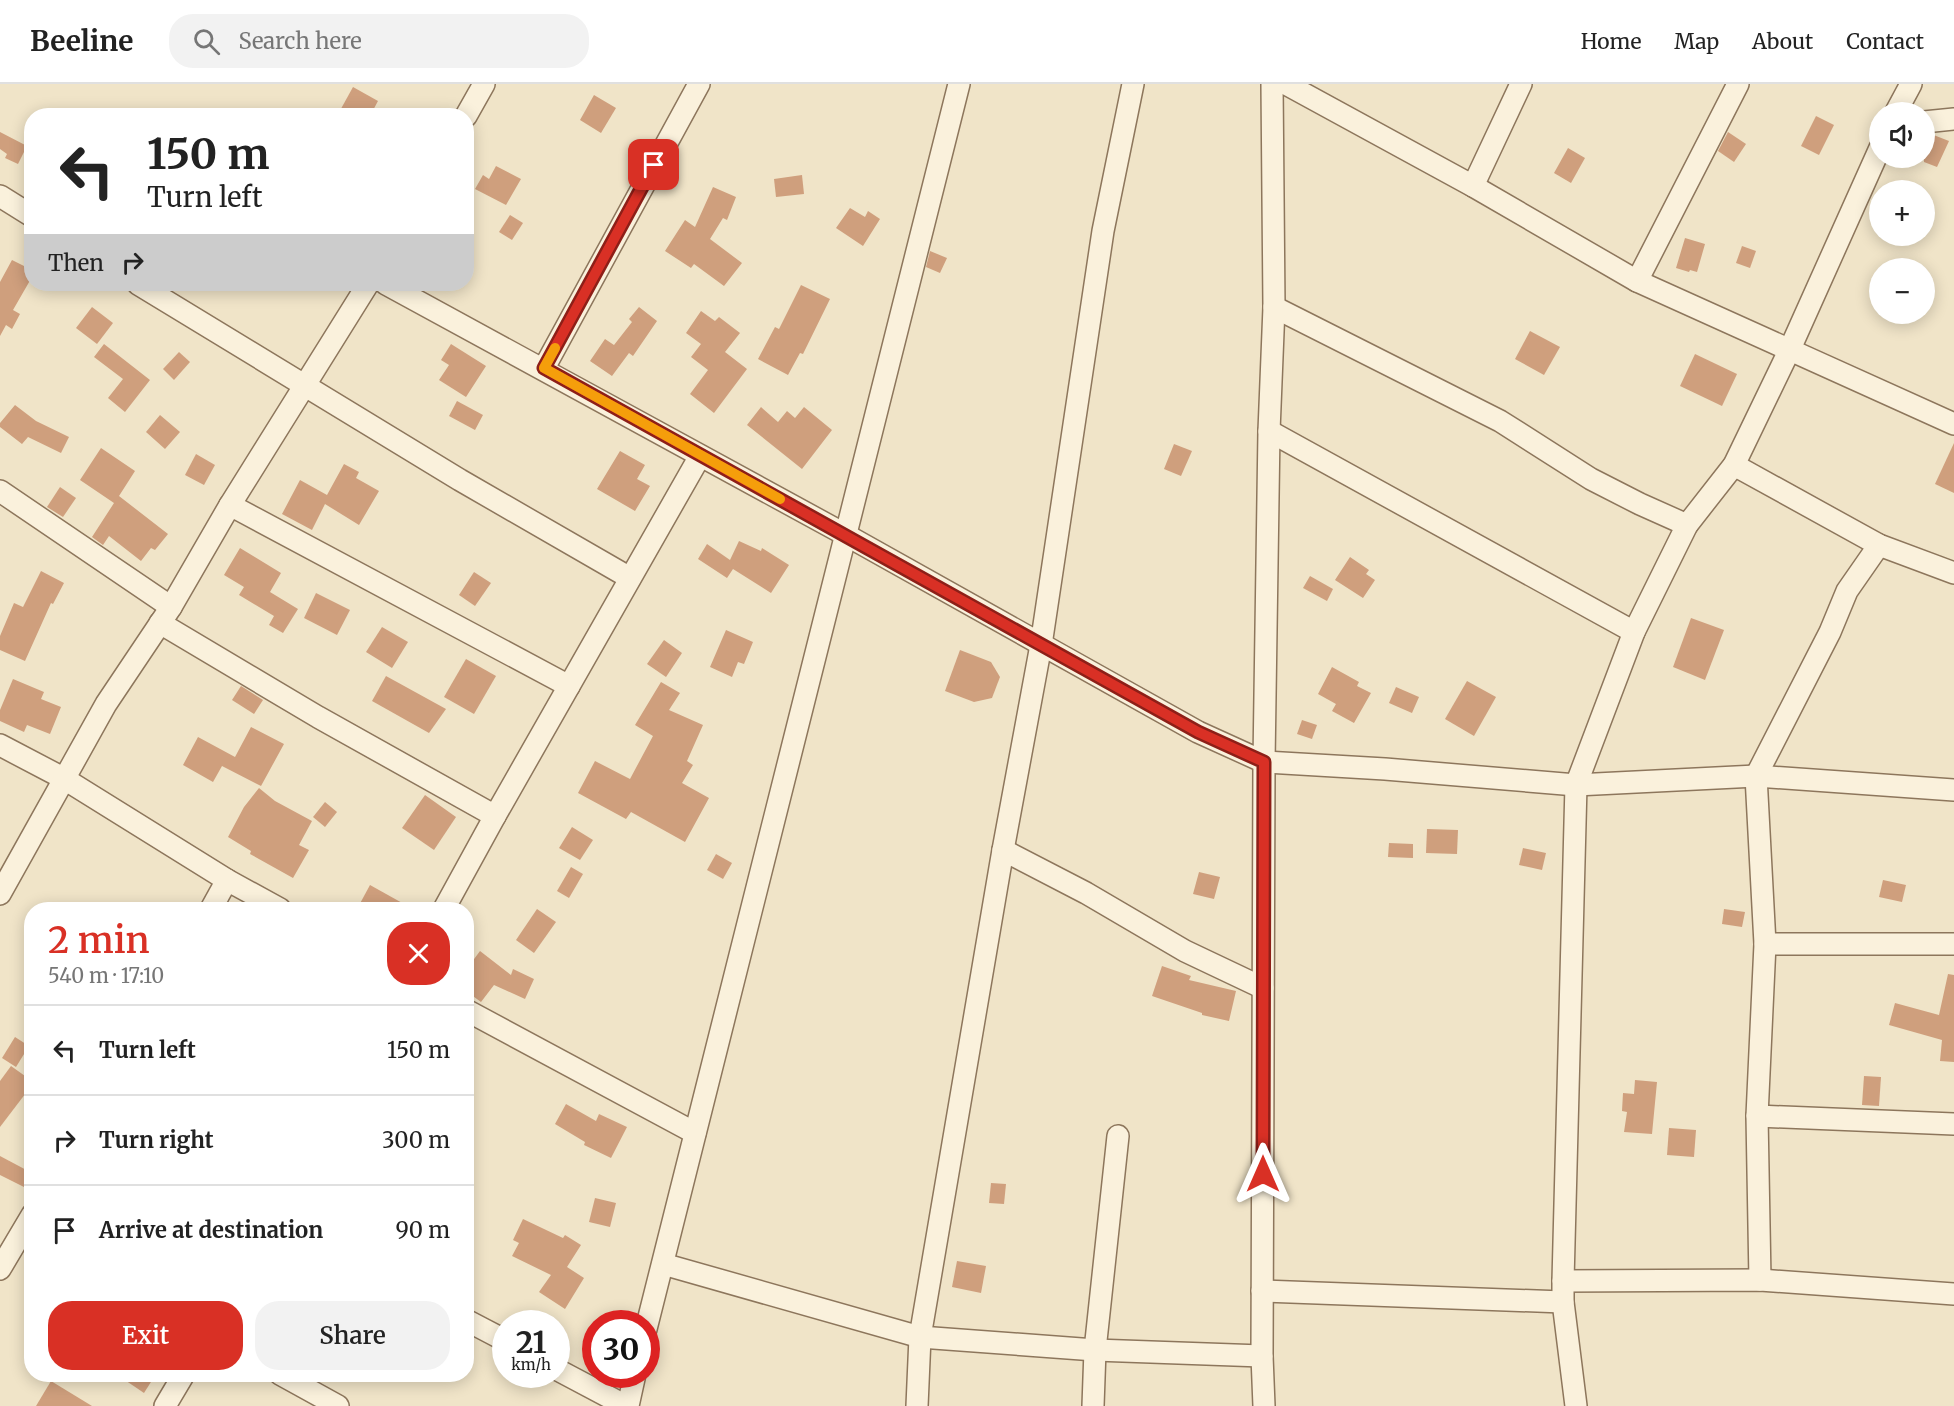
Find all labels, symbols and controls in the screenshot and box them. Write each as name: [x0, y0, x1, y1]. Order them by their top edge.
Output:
search box: [169, 14, 589, 68]
text: Beeline: [30, 23, 133, 59]
icon: search: [190, 25, 223, 58]
text: Search here: [238, 27, 362, 55]
text: Home: [1581, 28, 1641, 55]
text: Map: [1674, 28, 1719, 55]
text: About: [1752, 28, 1813, 55]
text: Contact: [1846, 28, 1924, 55]
map controls: [1869, 102, 1935, 324]
button: sound: [1869, 102, 1935, 168]
text: 150 m: [147, 128, 269, 180]
icon: left: [48, 132, 126, 210]
pin: [628, 139, 679, 190]
icon: arrive: [637, 148, 670, 181]
text: Turn left: [147, 180, 262, 214]
button: +: [1869, 180, 1935, 246]
icon: right: [116, 246, 149, 279]
text: Then: [48, 249, 104, 277]
button: −: [1869, 258, 1935, 324]
text: 2 min: [48, 918, 150, 963]
button: close: [387, 922, 450, 985]
text: 540 m · 17:10: [48, 963, 164, 988]
icon: left: [48, 1034, 81, 1067]
text: Turn left: [99, 1036, 196, 1064]
text: 150 m: [387, 1036, 450, 1064]
icon: right: [48, 1124, 81, 1157]
text: Turn right: [99, 1126, 213, 1154]
text: 300 m: [382, 1126, 450, 1154]
position arrow: [1231, 1142, 1295, 1206]
icon: arrive: [48, 1214, 81, 1247]
text: Arrive at destination: [99, 1216, 323, 1244]
text: 90 m: [395, 1216, 450, 1244]
button: Exit: [48, 1301, 243, 1370]
button: Share: [255, 1301, 450, 1370]
speed limit sign: 30: [582, 1310, 660, 1388]
text: 21: [516, 1323, 546, 1361]
text: km/h: [511, 1355, 551, 1374]

